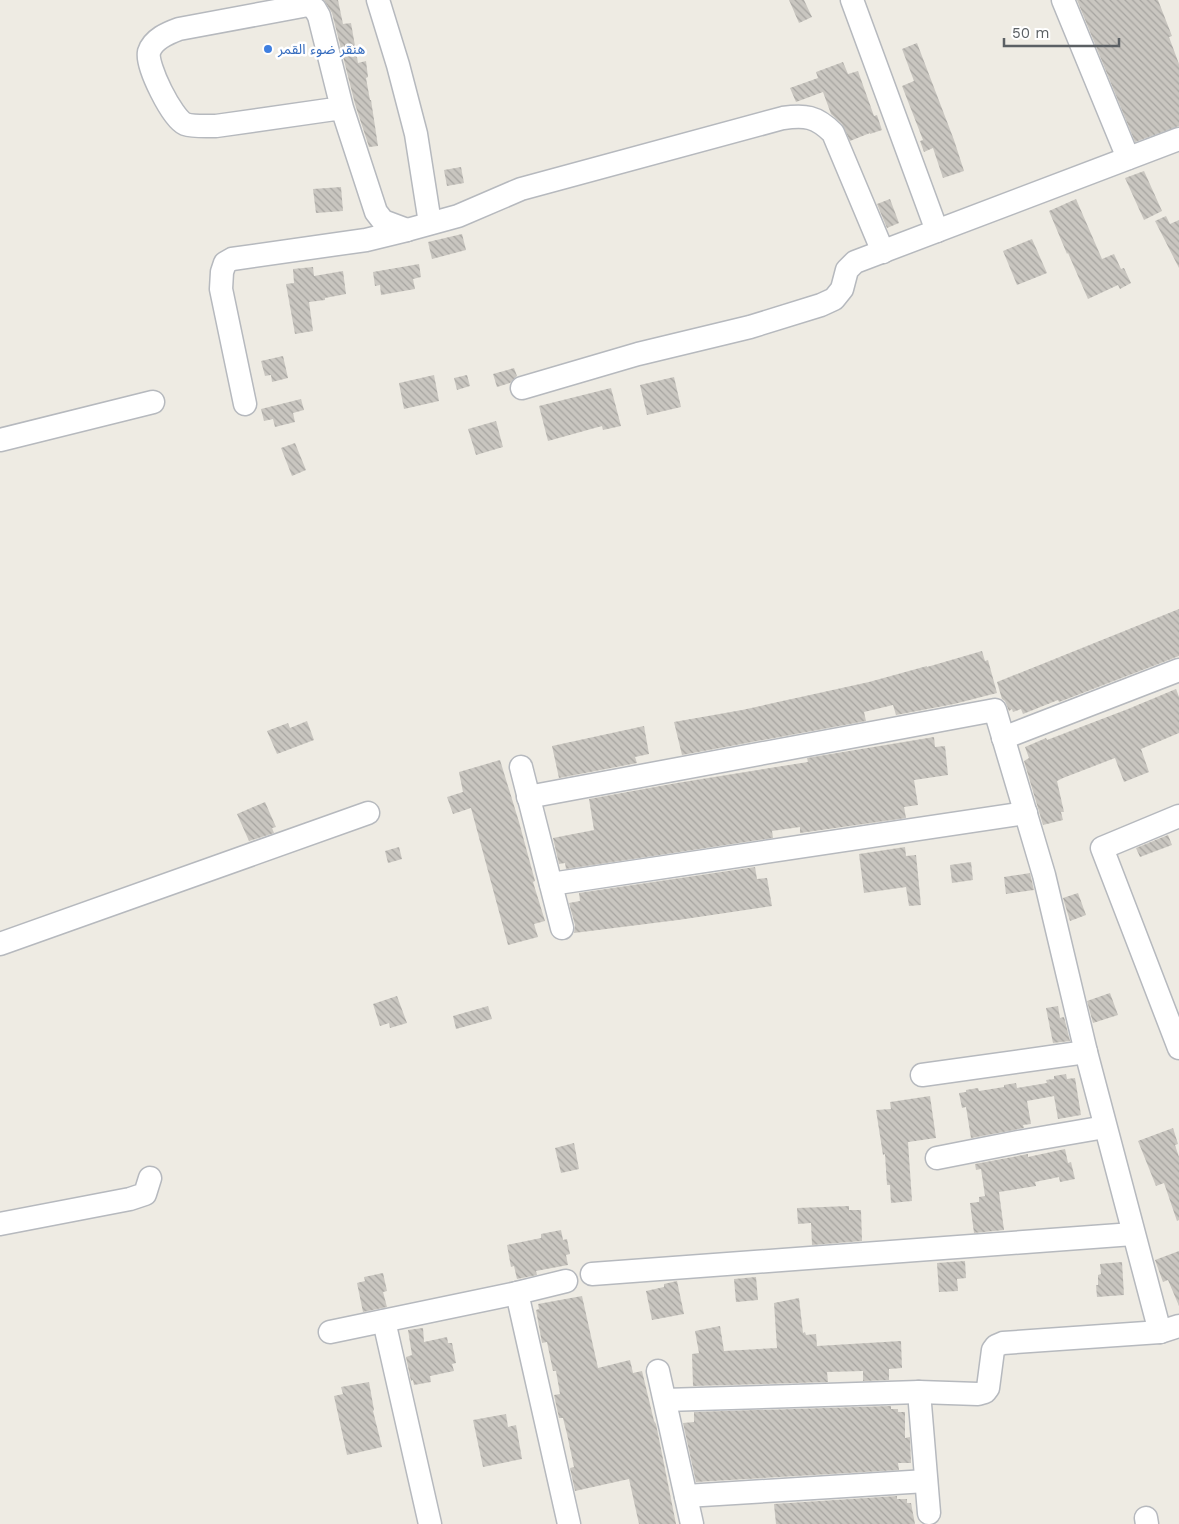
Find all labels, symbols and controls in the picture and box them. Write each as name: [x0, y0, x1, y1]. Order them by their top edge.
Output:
scale bar: [1004, 15, 1119, 47]
text: 50 m: [1012, 24, 1049, 42]
place label: هنقر ضوء القمر: [277, 41, 365, 58]
marker: هنقر ضوء القمر: [262, 43, 274, 55]

